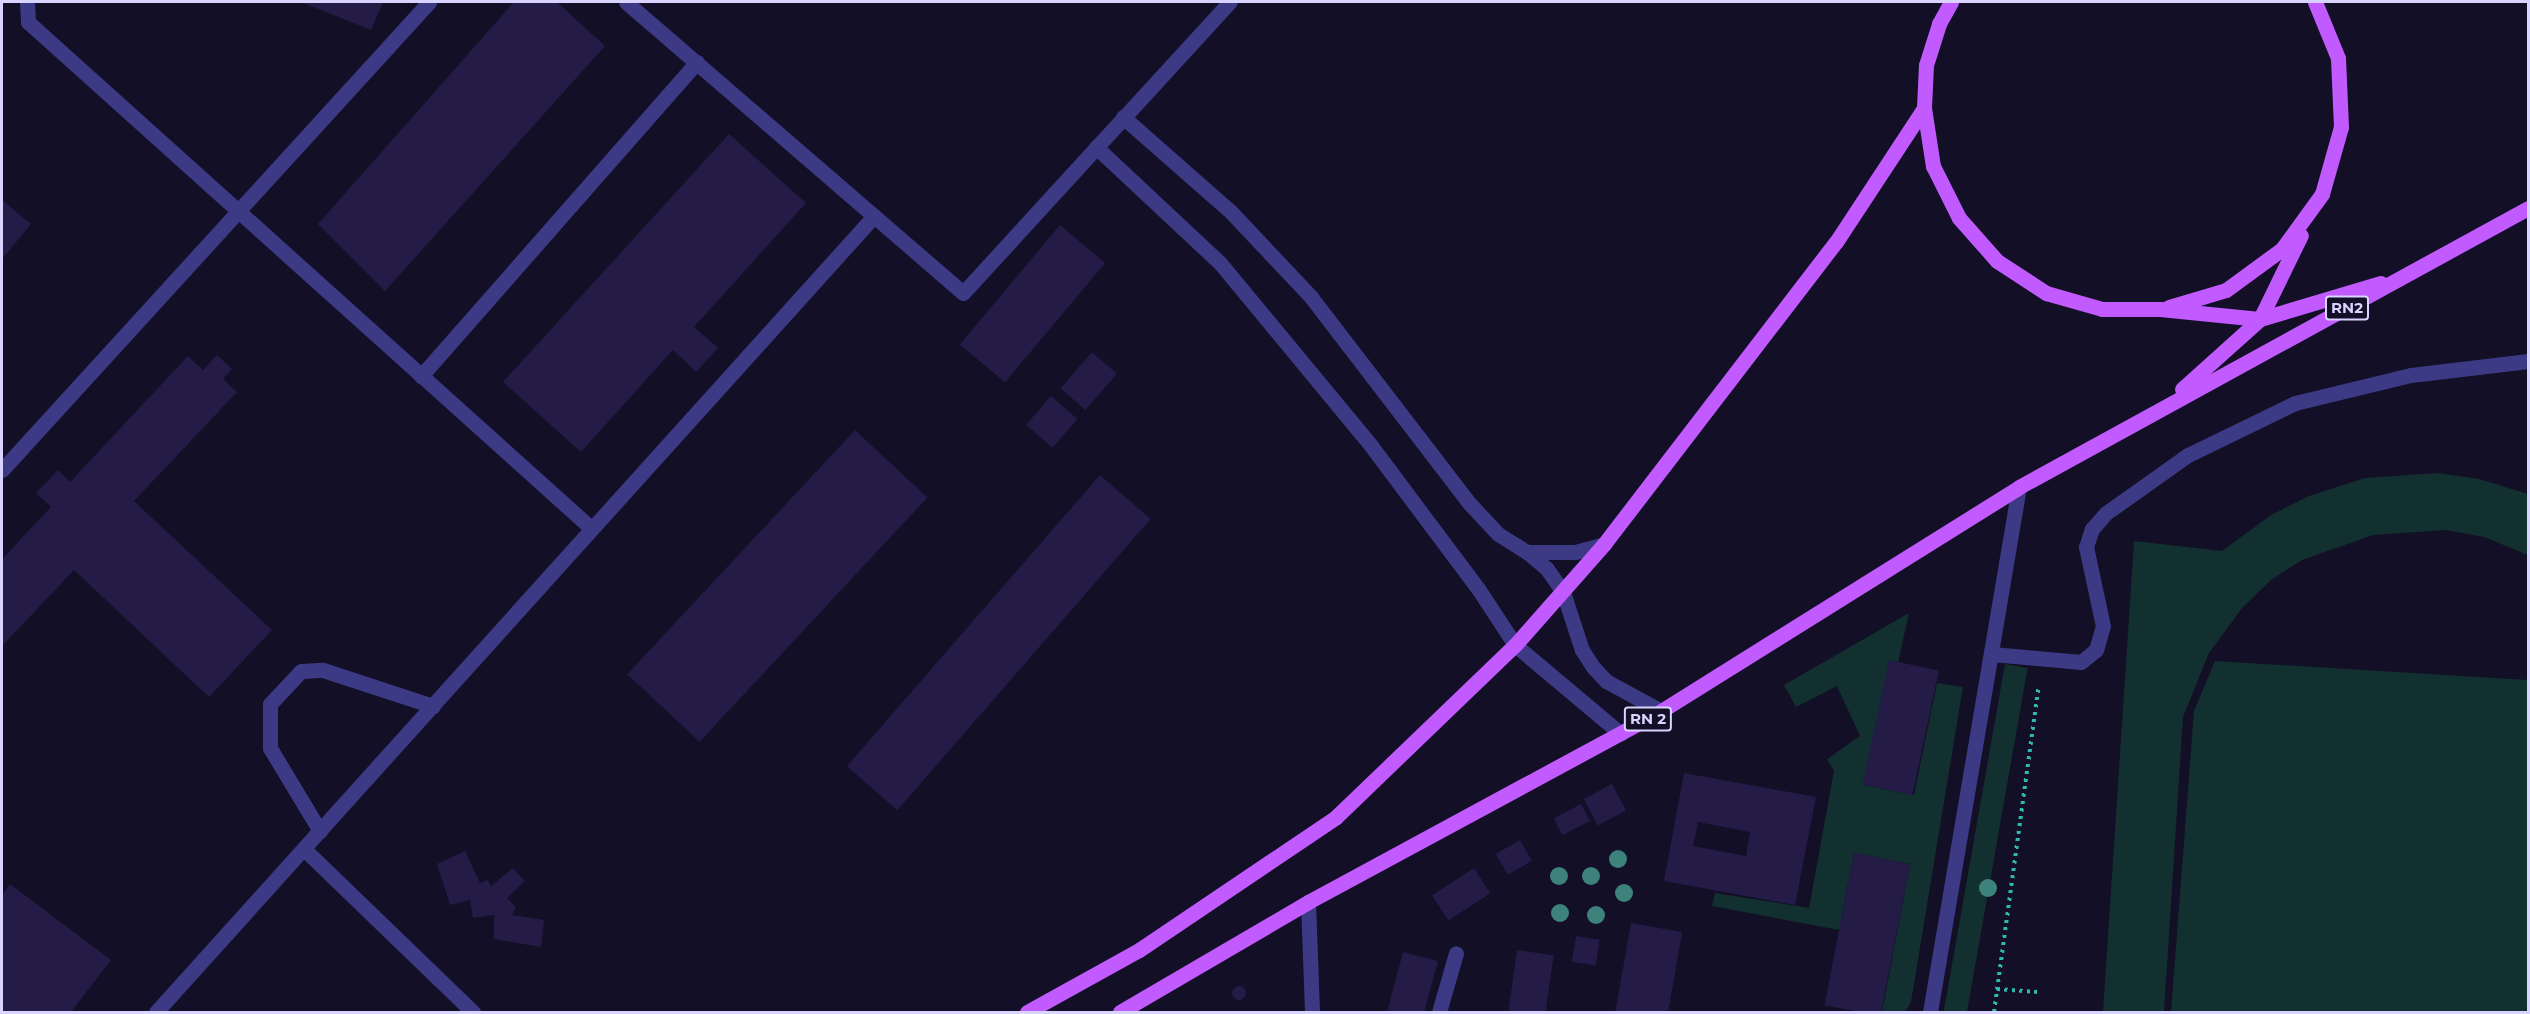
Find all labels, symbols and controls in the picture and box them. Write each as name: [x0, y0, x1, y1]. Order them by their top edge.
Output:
road number: RN2: [2324, 296, 2370, 320]
road number: RN 2: [1622, 707, 1674, 731]

